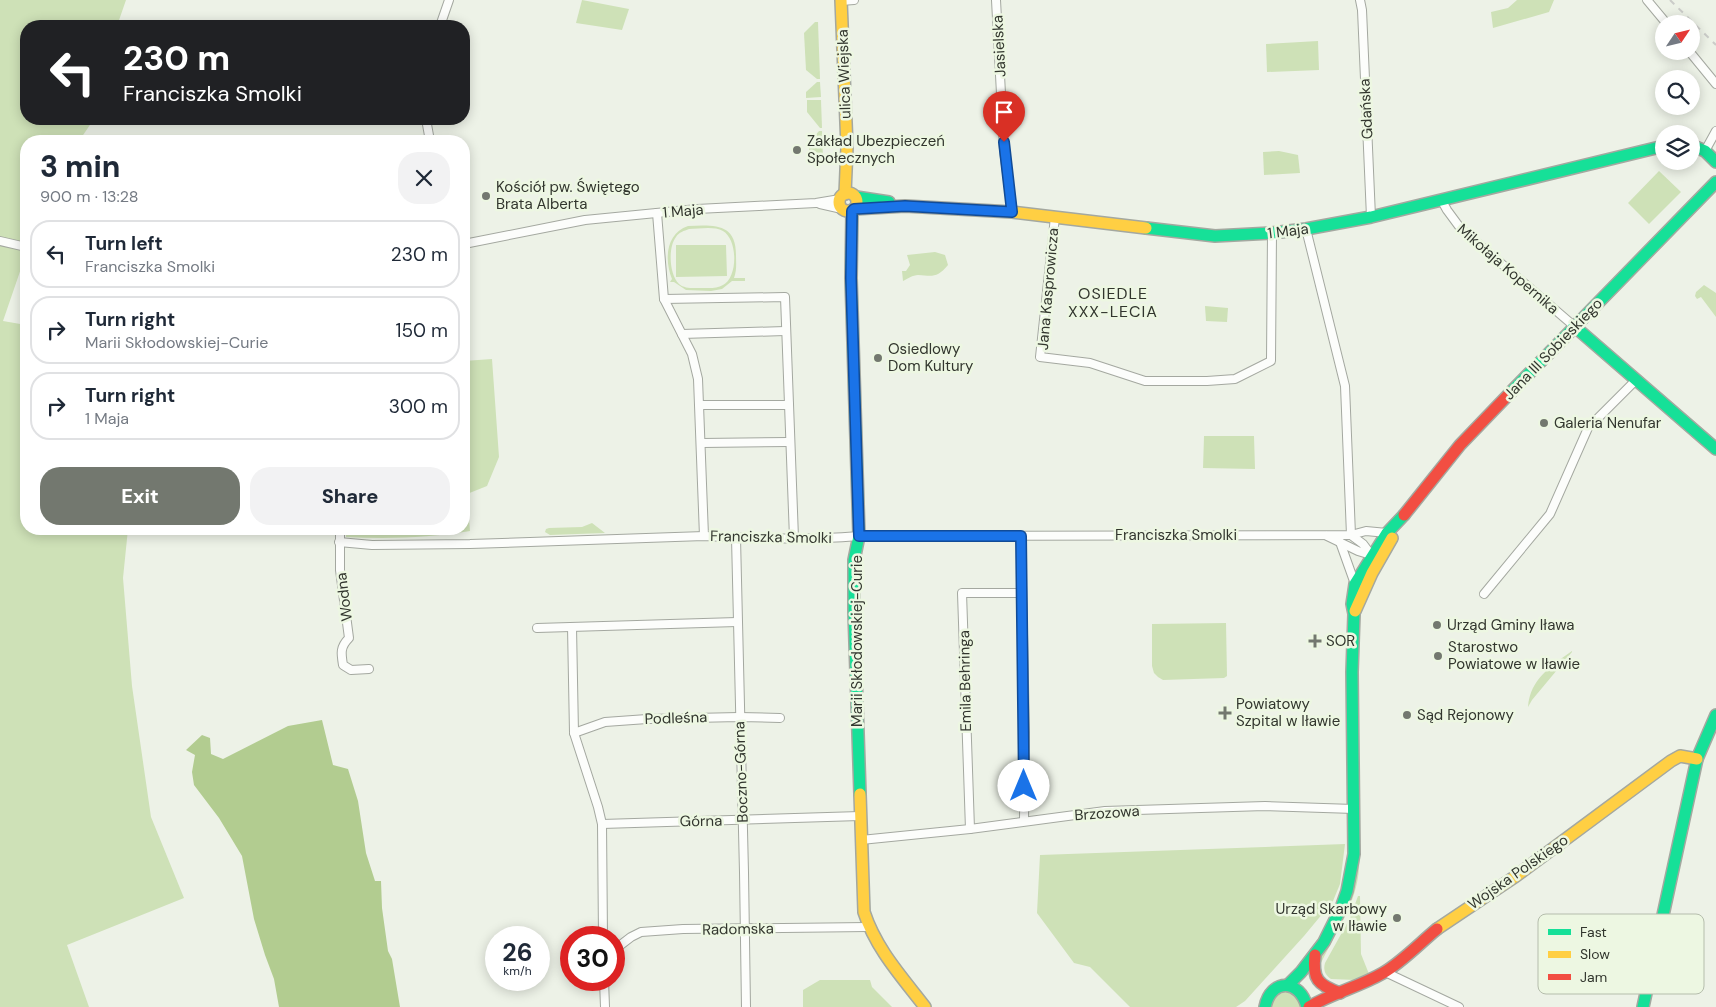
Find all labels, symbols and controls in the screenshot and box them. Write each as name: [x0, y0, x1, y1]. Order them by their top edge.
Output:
street label: Jasielska: [987, 15, 1011, 77]
north arrow: [1655, 15, 1700, 60]
map controls: [1655, 15, 1700, 170]
street label: ulica Wiejska: [832, 29, 856, 119]
text: 230 m: [123, 35, 230, 81]
icon: left: [40, 40, 105, 105]
button: search: [1655, 70, 1700, 115]
street label: Gdańska: [1354, 78, 1378, 140]
text: Franciszka Smolki: [123, 79, 302, 108]
pin: [983, 91, 1025, 142]
icon: arrive: [990, 98, 1018, 126]
button: layers: [1655, 125, 1700, 170]
place label: Zakład Ubezpieczeń Społecznych: [807, 131, 945, 168]
marker: Zakład Ubezpieczeń Społecznych: [791, 144, 803, 156]
text: 3 min: [40, 147, 120, 186]
button: close: [398, 152, 450, 204]
place label: Kościół pw. Świętego Brata Alberta: [496, 177, 640, 214]
text: 900 m · 13:28: [40, 186, 138, 207]
marker: Kościół pw. Świętego Brata Alberta: [480, 190, 492, 202]
street label: 1 Maja: [662, 199, 704, 223]
street label: 1 Maja: [1266, 219, 1310, 243]
street label: Mikołaja Kopernika: [1453, 219, 1563, 319]
street label: Jana Kasprowicza: [1033, 227, 1063, 351]
text: Turn left: [85, 231, 163, 256]
icon: left: [42, 240, 70, 268]
text: 230 m: [391, 242, 448, 267]
text: Franciszka Smolki: [85, 256, 215, 277]
district label: OSIEDLE XXX-LECIA: [1068, 283, 1158, 322]
street label: Jana III Sobieskiego: [1499, 294, 1607, 404]
text: Turn right: [85, 307, 175, 332]
icon: right: [42, 316, 70, 344]
text: 150 m: [396, 318, 448, 343]
text: Marii Skłodowskiej-Curie: [85, 332, 268, 353]
place label: Osiedlowy Dom Kultury: [888, 339, 974, 376]
marker: Osiedlowy Dom Kultury: [872, 352, 884, 364]
text: Turn right: [85, 383, 175, 408]
icon: right: [42, 392, 70, 420]
text: 300 m: [389, 394, 448, 419]
text: 1 Maja: [85, 408, 129, 429]
place label: Galeria Nenufar: [1554, 413, 1662, 433]
marker: Galeria Nenufar: [1538, 417, 1550, 429]
button: Exit: [40, 467, 240, 525]
button: Share: [250, 467, 450, 525]
street label: Franciszka Smolki: [1115, 525, 1237, 545]
street label: Franciszka Smolki: [710, 526, 832, 548]
street label: Marii Skłodowskiej-Curie: [847, 555, 867, 727]
street label: Wodna: [331, 572, 357, 622]
place label: Urząd Gminy Iława: [1447, 615, 1574, 635]
marker: Urząd Gminy Iława: [1431, 619, 1443, 631]
street label: Emila Behringa: [954, 630, 976, 732]
place label: SOR: [1326, 631, 1355, 651]
marker: SOR: [1308, 634, 1322, 648]
place label: Starostwo Powiatowe w Iławie: [1448, 637, 1580, 674]
marker: Starostwo Powiatowe w Iławie: [1432, 650, 1444, 662]
place label: Powiatowy Szpital w Iławie: [1236, 694, 1340, 731]
place label: Sąd Rejonowy: [1417, 705, 1514, 725]
marker: Powiatowy Szpital w Iławie: [1218, 706, 1232, 720]
street label: Podleśna: [644, 707, 708, 729]
marker: Sąd Rejonowy: [1401, 709, 1413, 721]
street label: Boczno-Górna: [729, 721, 753, 823]
position arrow: [997, 759, 1049, 811]
street label: Brzozowa: [1074, 801, 1140, 825]
street label: Górna: [680, 811, 722, 831]
street label: Wojska Polskiego: [1464, 830, 1572, 914]
place label: Urząd Skarbowy w Iławie: [1276, 899, 1388, 936]
marker: Urząd Skarbowy w Iławie: [1391, 912, 1403, 924]
legend: [1538, 914, 1704, 994]
street label: Radomska: [702, 918, 774, 940]
text: Fast: [1580, 923, 1607, 941]
speed limit sign: 30: [560, 926, 625, 991]
text: 26: [502, 936, 533, 969]
text: Slow: [1580, 945, 1610, 963]
text: km/h: [503, 963, 532, 979]
text: Jam: [1580, 968, 1607, 986]

